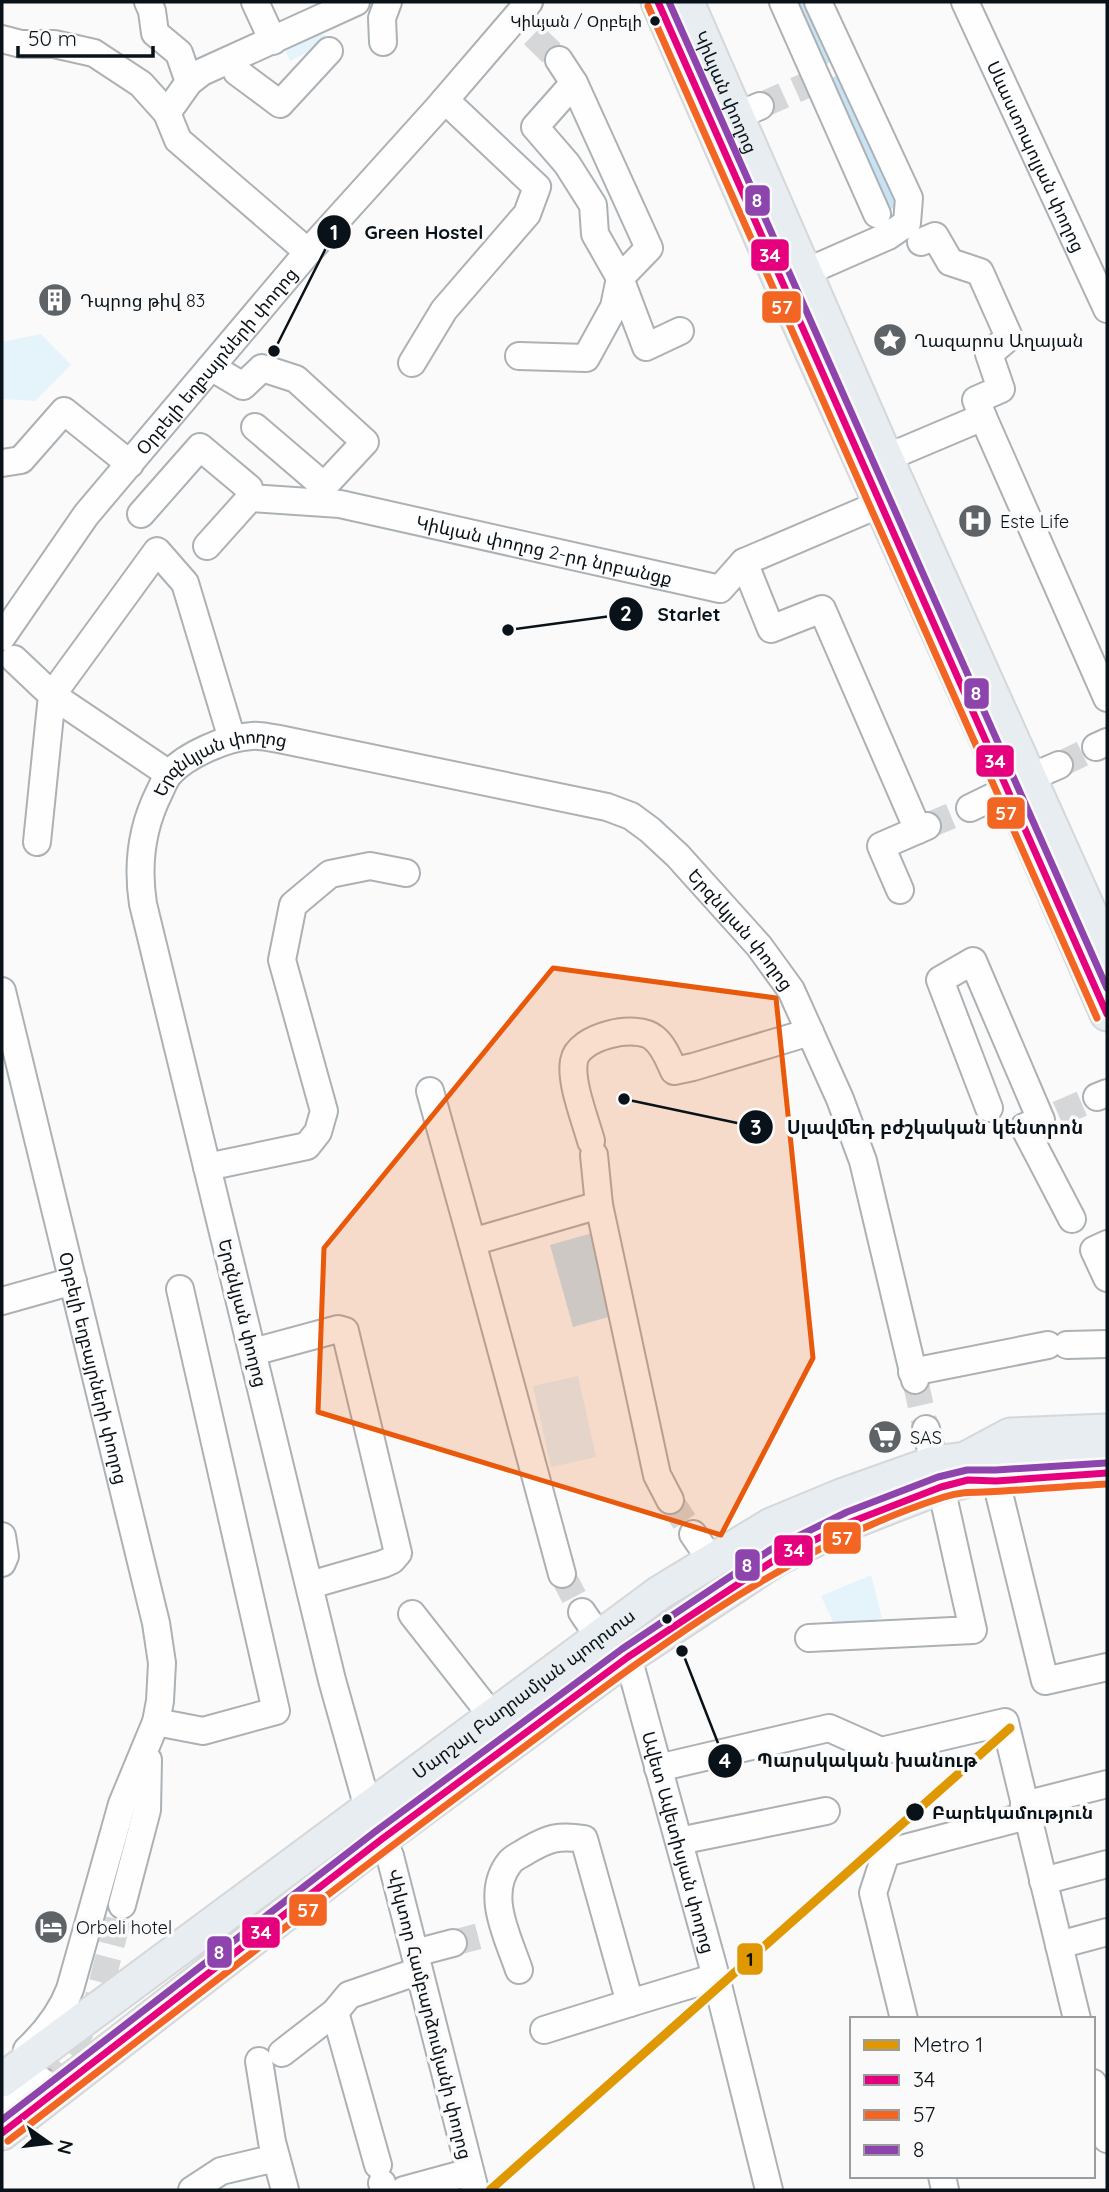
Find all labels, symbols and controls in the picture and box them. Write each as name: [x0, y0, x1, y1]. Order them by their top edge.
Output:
place label: Կիևյան / Օրբելի: [510, 11, 642, 31]
scale bar: [18, 14, 152, 58]
marker: Կիևյան / Օրբելի: [648, 14, 662, 28]
text: 50 m: [28, 25, 77, 51]
street label: Կիևյան փողոց: [689, 27, 763, 157]
street label: Սևաստոպոլյան փողոց: [982, 57, 1091, 256]
line badge: 8: [744, 184, 771, 217]
text: 8: [752, 188, 762, 212]
callout: Green Hostel: [316, 212, 498, 252]
text: 1: [330, 219, 338, 245]
text: Green Hostel: [365, 220, 483, 244]
line badge: 34: [750, 238, 790, 272]
text: 34: [759, 243, 781, 267]
street label: Օրբելի եղբայրների փողոց: [131, 262, 302, 459]
building icon: Դպրոց թիվ 83: [36, 281, 74, 319]
place label: Դպրոց թիվ 83: [80, 289, 205, 312]
line badge: 57: [761, 290, 802, 324]
text: 57: [771, 295, 793, 319]
place icon: Ղազարոս Աղայան: [871, 321, 909, 359]
place label: Ղազարոս Աղայան: [914, 329, 1083, 352]
hospital icon: Este Life: [956, 502, 994, 540]
street label: Կիևյան փողոց 2-րդ նրբանցք: [414, 510, 675, 589]
place label: Este Life: [1000, 510, 1069, 533]
callout: Starlet: [608, 594, 734, 634]
text: 2: [620, 600, 632, 626]
text: Starlet: [657, 602, 721, 626]
line badge: 8: [963, 677, 990, 710]
text: 8: [971, 681, 981, 705]
street label: Երզնկյան փողոց: [148, 724, 289, 800]
line badge: 34: [975, 744, 1015, 778]
text: 34: [984, 749, 1006, 773]
line badge: 57: [986, 796, 1026, 830]
text: 57: [995, 801, 1017, 825]
street label: Երզնկյան փողոց: [683, 864, 799, 995]
callout: Սլավմեդ բժշկական կենտրոն: [738, 1107, 1098, 1147]
text: 3: [750, 1114, 762, 1140]
text: Սլավմեդ բժշկական կենտրոն: [787, 1115, 1083, 1139]
street label: Երզնկյան փողոց: [213, 1236, 273, 1390]
street label: Օրբելի եղբայրների փողոց: [54, 1249, 133, 1487]
supermarket icon: SAS: [866, 1418, 904, 1456]
place label: SAS: [910, 1426, 942, 1449]
line badge: 57: [822, 1521, 862, 1555]
text: 57: [831, 1526, 853, 1550]
line badge: 34: [773, 1534, 814, 1567]
text: 34: [783, 1538, 805, 1562]
line badge: 8: [734, 1548, 761, 1582]
text: 8: [742, 1553, 752, 1577]
street label: Մարշալ Բաղրամյան պողոտա: [408, 1603, 639, 1784]
unlabelled marker: [660, 1612, 674, 1626]
street label: Ավետ Ավետիսյան փողոց: [637, 1728, 720, 1956]
callout: Պարսկական խանութ: [708, 1741, 991, 1781]
text: 4: [719, 1747, 731, 1773]
text: Պարսկական խանութ: [757, 1748, 978, 1772]
marker: Բարեկամություն: [904, 1801, 926, 1823]
place label: Բարեկամություն: [932, 1801, 1093, 1824]
street label: Վիկտոր Համբարձումյանի փողոց: [383, 1866, 477, 2162]
line badge: 57: [288, 1893, 328, 1927]
text: 57: [297, 1898, 319, 1922]
hotel icon: Orbeli hotel: [32, 1908, 70, 1946]
place label: Orbeli hotel: [76, 1916, 172, 1939]
line badge: 34: [241, 1916, 281, 1949]
text: 34: [250, 1920, 272, 1944]
line badge: 8: [206, 1935, 233, 1969]
text: 8: [214, 1940, 224, 1964]
line badge: 1: [736, 1942, 764, 1976]
text: 1: [746, 1947, 754, 1971]
legend: [850, 2017, 1095, 2178]
text: Metro 1: [913, 2031, 983, 2057]
text: 34: [913, 2066, 935, 2092]
text: 57: [913, 2101, 935, 2127]
north arrow: [14, 2108, 84, 2178]
text: 8: [913, 2136, 924, 2162]
text: N: [52, 2137, 79, 2157]

